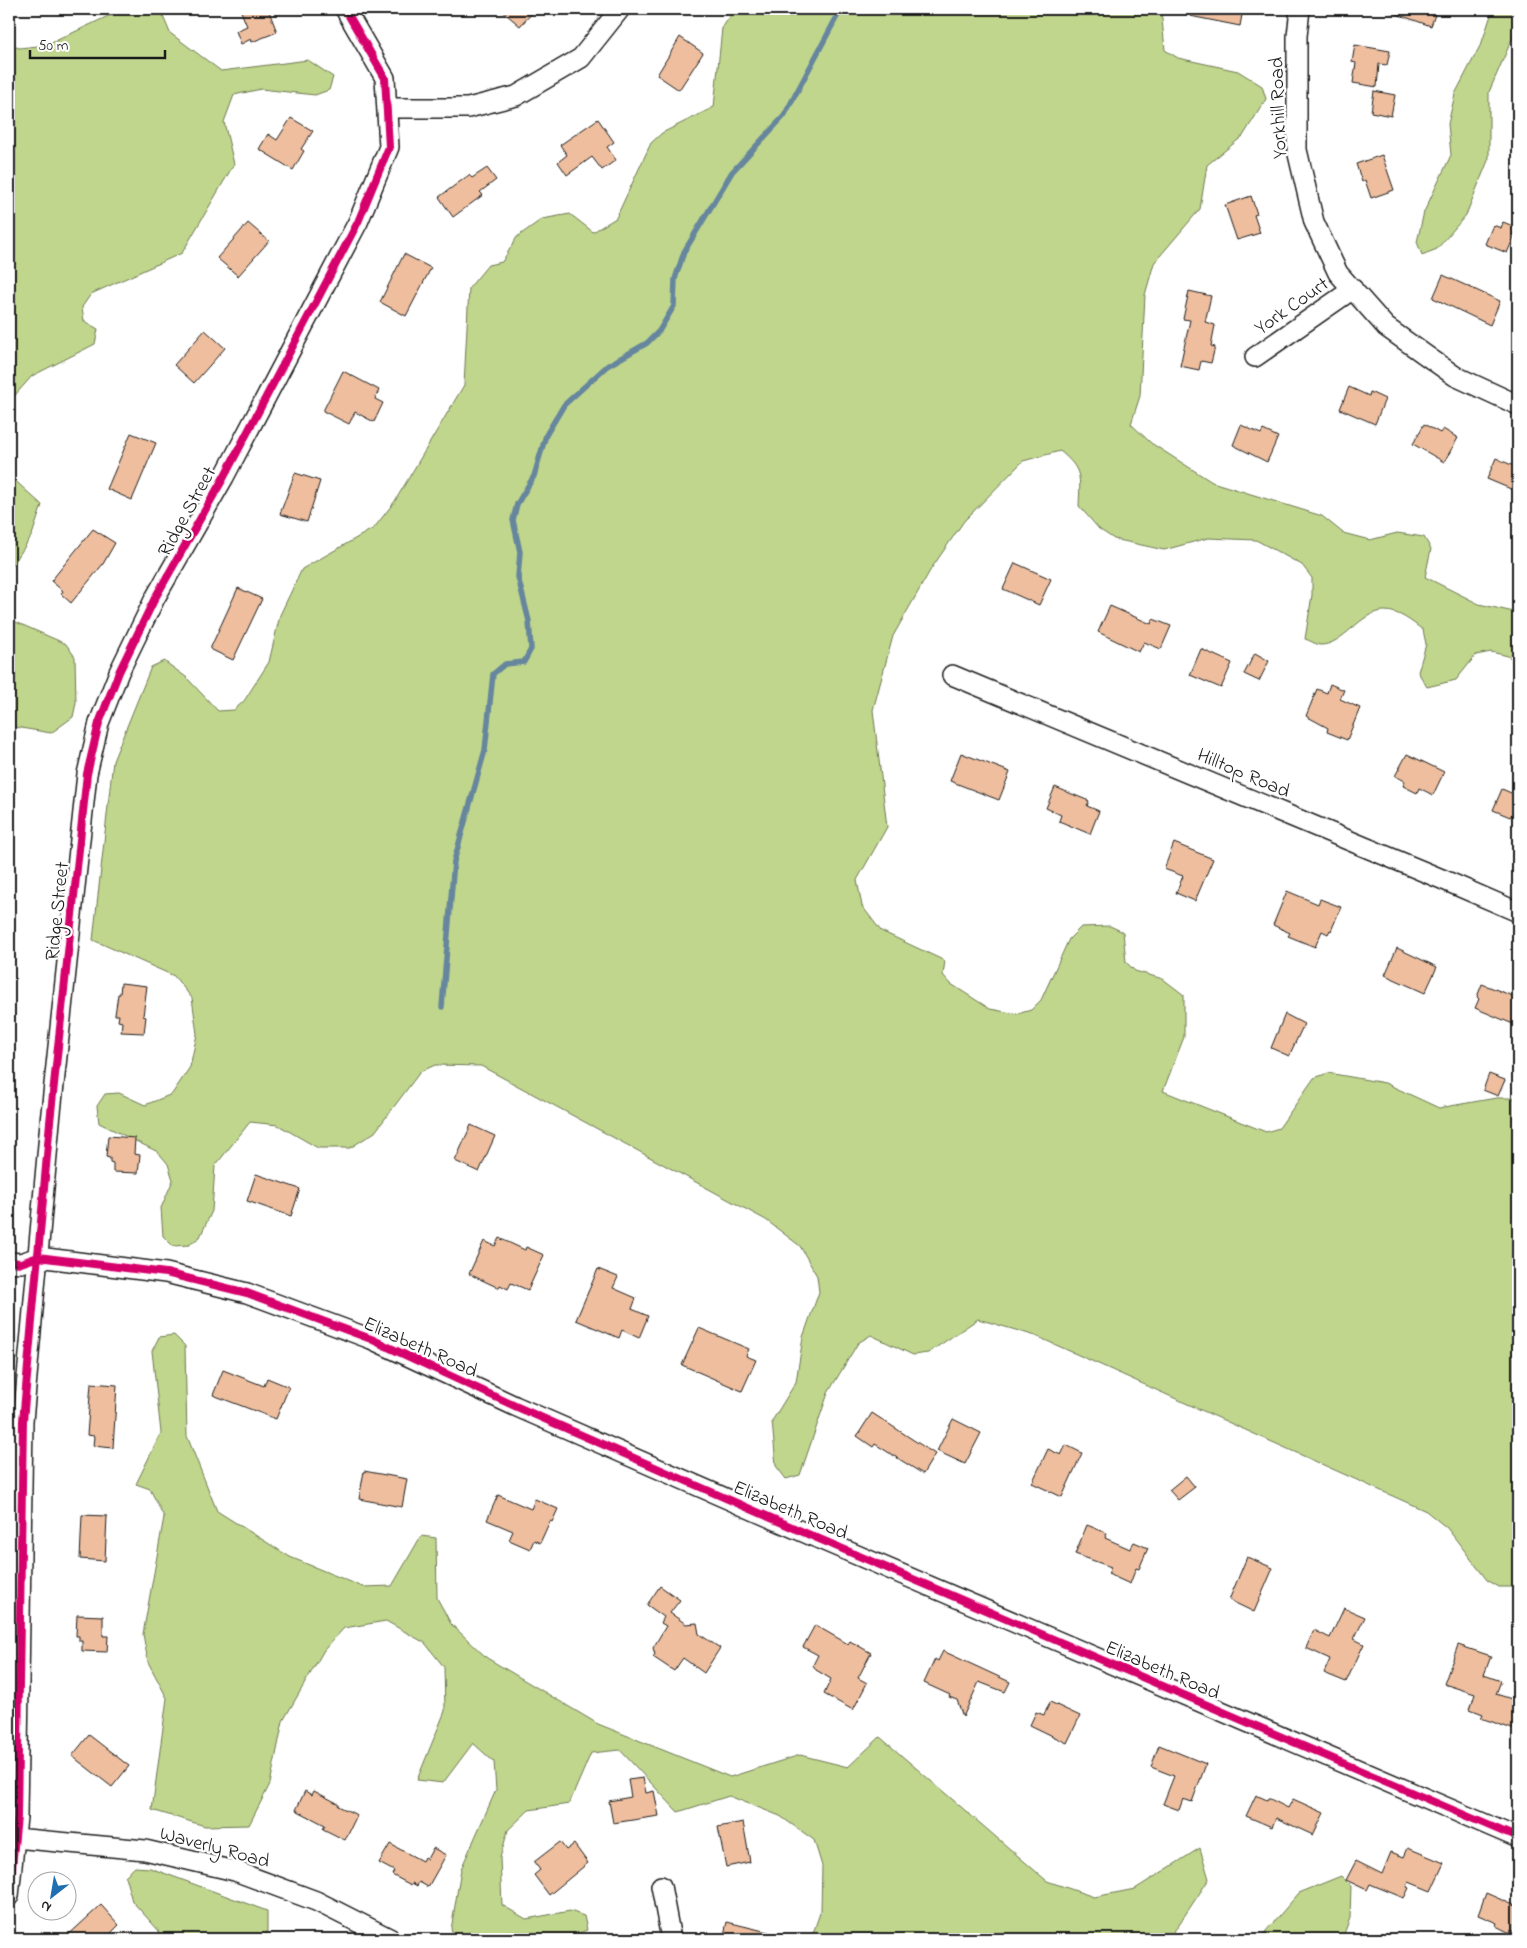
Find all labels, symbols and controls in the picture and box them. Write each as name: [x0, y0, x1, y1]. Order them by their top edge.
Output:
scale bar: [30, 28, 165, 60]
text: 50 m: [38, 35, 69, 57]
street label: Yorkhill Road: [1263, 56, 1296, 160]
street label: York Court: [1249, 271, 1336, 343]
street label: Ridge Street: [151, 462, 226, 563]
street label: Hilltop Road: [1192, 742, 1294, 807]
street label: Ridge Street: [39, 860, 79, 962]
street label: Elizabeth Road: [358, 1310, 482, 1386]
street label: Elizabeth Road: [728, 1474, 852, 1549]
street label: Elizabeth Road: [1100, 1634, 1224, 1709]
street label: Waverly Road: [156, 1820, 273, 1877]
north arrow: [28, 1870, 78, 1920]
text: N: [37, 1894, 56, 1917]

